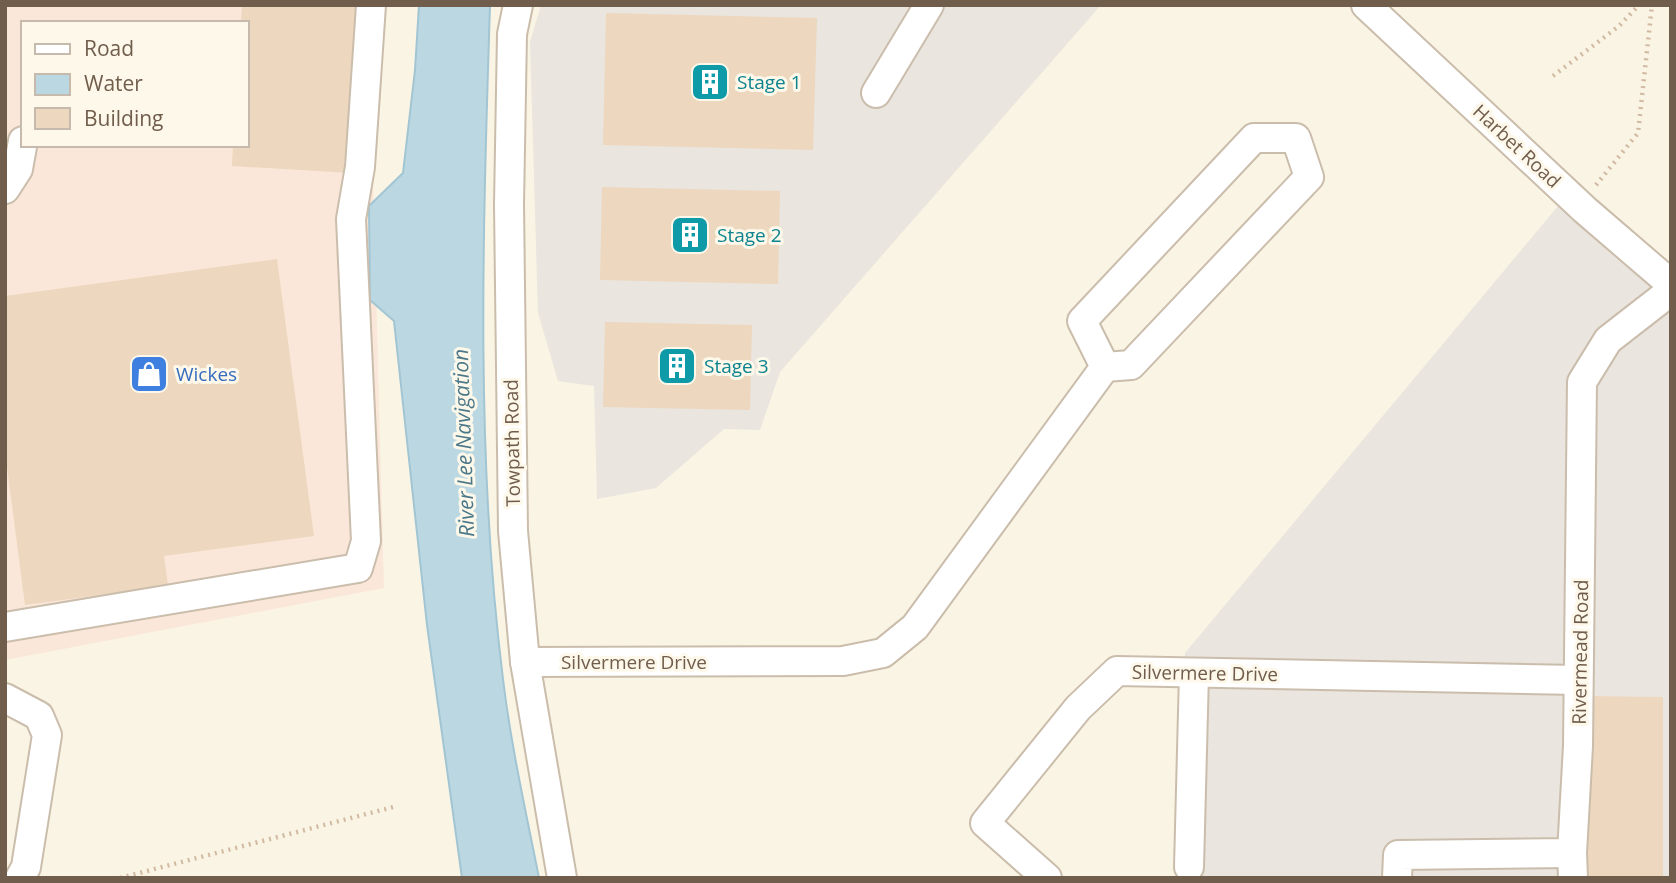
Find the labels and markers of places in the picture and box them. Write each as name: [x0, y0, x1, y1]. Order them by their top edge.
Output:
building icon: Stage 1: [689, 61, 731, 103]
place label: Stage 1: [737, 69, 802, 95]
building icon: Stage 2: [669, 214, 711, 256]
place label: Stage 2: [717, 222, 782, 248]
building icon: Stage 3: [656, 345, 698, 387]
shop icon: Wickes: [128, 353, 170, 395]
place label: Stage 3: [704, 353, 769, 379]
place label: Wickes: [176, 361, 237, 387]

